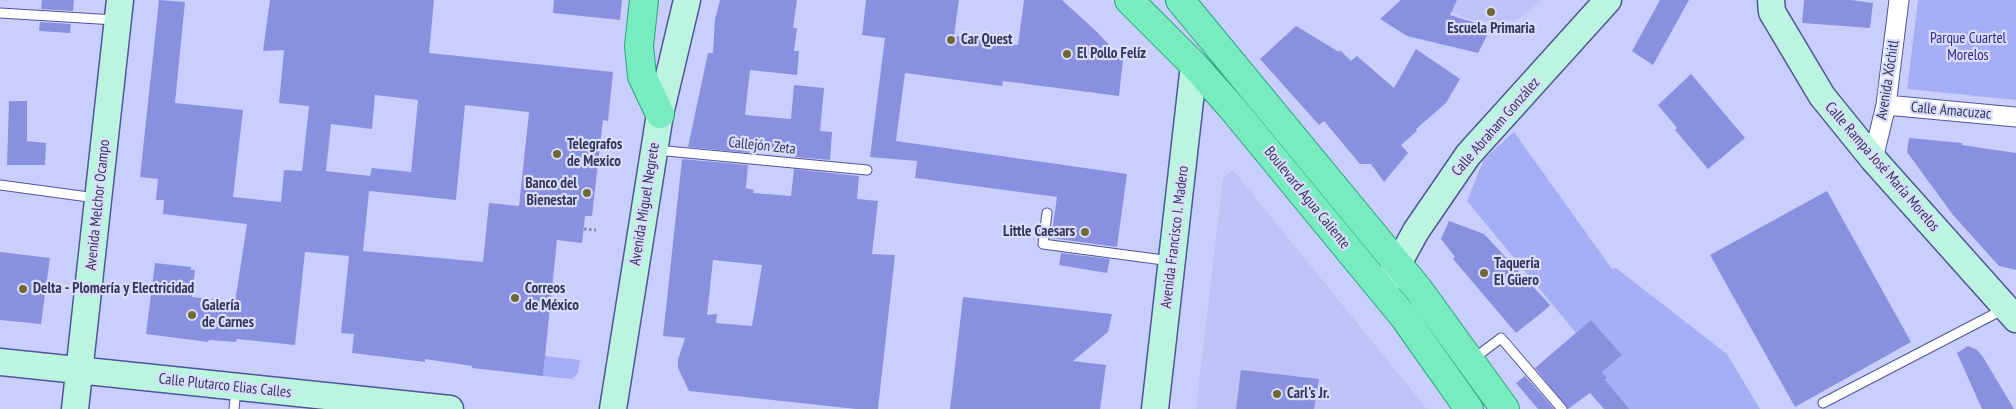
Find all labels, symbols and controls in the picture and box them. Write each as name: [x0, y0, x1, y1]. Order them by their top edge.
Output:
marker: Escuela Primaria: [1485, 6, 1497, 18]
place label: Escuela Primaria: [1447, 20, 1535, 38]
park label: Parque Cuartel Morelos: [1930, 30, 2006, 65]
place label: Car Quest: [961, 31, 1012, 49]
marker: Car Quest: [945, 34, 957, 46]
street label: Avenida Xóchitl: [1873, 39, 1903, 121]
place label: El Pollo Felíz: [1077, 45, 1146, 63]
marker: El Pollo Felíz: [1061, 48, 1073, 60]
street label: Calle Abraham González: [1448, 74, 1544, 180]
street label: Calle Rampa José María Morelos: [1821, 99, 1943, 235]
street label: Calle Amacuzac: [1910, 99, 1992, 123]
street label: Callejón Zeta: [727, 134, 797, 158]
place label: Telegrafos de Mexico: [567, 136, 622, 171]
street label: Avenida Melchor Ocampo: [82, 139, 114, 271]
street label: Avenida Miguel Negrete: [626, 141, 664, 267]
street label: Boulevard Agua Caliente: [1260, 143, 1354, 253]
marker: Telegrafos de Mexico: [551, 148, 563, 160]
street label: Avenida Francisco I. Madero: [1157, 165, 1193, 309]
place label: Banco del Bienestar: [525, 175, 577, 210]
marker: Banco del Bienestar: [581, 187, 593, 199]
place label: Little Caesars: [1003, 223, 1075, 241]
marker: Little Caesars: [1079, 226, 1091, 238]
place label: Taquería El Güero: [1494, 255, 1540, 290]
marker: Taquería El Güero: [1478, 267, 1490, 279]
place label: Delta - Plomería y Electricidad: [33, 280, 194, 298]
place label: Correos de México: [525, 280, 579, 315]
marker: Delta - Plomería y Electricidad: [17, 283, 29, 295]
marker: Correos de México: [509, 292, 521, 304]
place label: Galería de Carnes: [202, 297, 254, 332]
marker: Galería de Carnes: [186, 309, 198, 321]
street label: Calle Plutarco Elias Calles: [158, 370, 292, 402]
place label: Carl's Jr.: [1287, 385, 1330, 403]
marker: Carl's Jr.: [1271, 388, 1283, 400]

